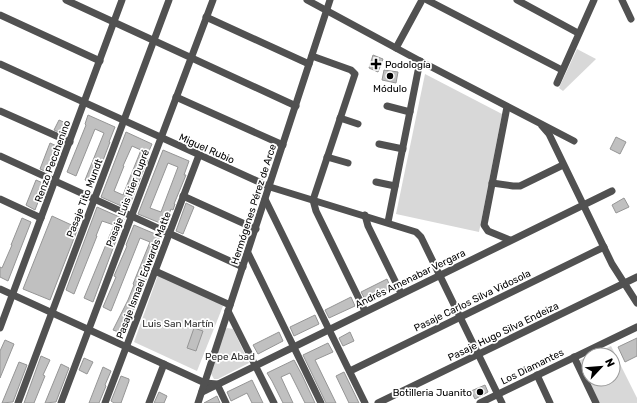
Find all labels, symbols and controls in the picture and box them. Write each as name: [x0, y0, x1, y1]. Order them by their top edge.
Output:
marker: Podología: [370, 58, 382, 70]
place label: Podología: [385, 59, 431, 71]
marker: Módulo: [385, 71, 395, 81]
place label: Módulo: [373, 83, 407, 95]
street label: Renzo Pecchenino: [33, 118, 73, 204]
street label: Miguel Rubio: [177, 131, 236, 167]
street label: Hermógenes Pérez de Arce: [229, 142, 279, 266]
street label: Pasaje Luis Itier Dupré: [104, 148, 152, 249]
street label: Pasaje Tito Mundt: [64, 157, 105, 239]
street label: Pasaje Ismael Edwards Matte: [114, 210, 174, 341]
street label: Andrés Amenabar Vergara: [353, 247, 468, 311]
street label: Pasaje Carlos Silva Vidosola: [412, 267, 533, 334]
street label: Pasaje Hugo Silva Endeiza: [446, 300, 561, 364]
park label: Luis San Martín: [142, 318, 214, 330]
street label: Los Diamantes: [499, 346, 566, 387]
north arrow: [581, 347, 621, 387]
park label: Pepe Abad: [205, 351, 255, 363]
text: N: [602, 356, 617, 369]
place label: Botilleria Juanito: [393, 387, 472, 399]
marker: Botilleria Juanito: [475, 387, 485, 397]

